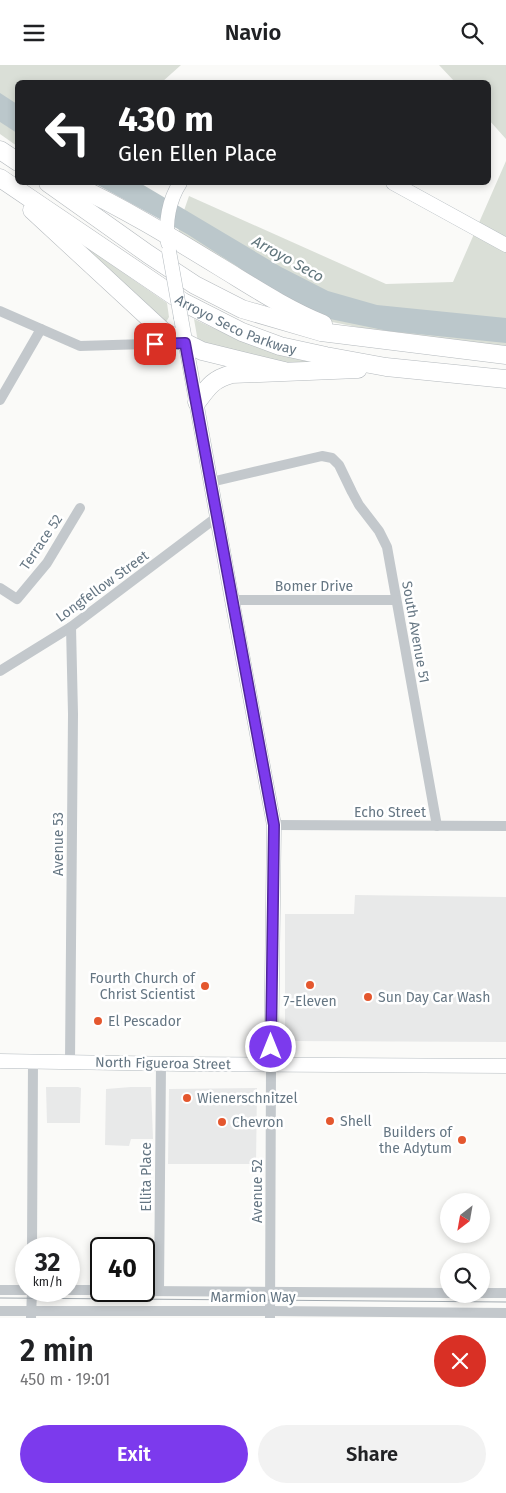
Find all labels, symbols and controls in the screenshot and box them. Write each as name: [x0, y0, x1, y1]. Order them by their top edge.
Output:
icon: menu: [20, 19, 48, 47]
text: Navio: [225, 19, 281, 46]
icon: search: [458, 19, 486, 47]
text: 430 m: [118, 98, 214, 140]
icon: left: [35, 100, 100, 165]
text: Glen Ellen Place: [118, 140, 277, 167]
water label: Arroyo Seco: [248, 231, 327, 286]
street label: Arroyo Seco Parkway: [172, 291, 298, 358]
pin: [134, 323, 176, 365]
icon: arrive: [141, 330, 169, 358]
street label: Terrace 52: [17, 511, 66, 573]
street label: Longfellow Street: [53, 547, 153, 626]
street label: Bomer Drive: [275, 578, 353, 595]
street label: South Avenue 51: [398, 580, 433, 685]
street label: Echo Street: [354, 804, 427, 821]
street label: Avenue 53: [50, 812, 67, 876]
place label: Fourth Church of Christ Scientist: [89, 970, 196, 1003]
marker: 7-Eleven: [304, 979, 316, 991]
marker: Fourth Church of Christ Scientist: [199, 980, 211, 992]
place label: Sun Day Car Wash: [378, 989, 490, 1006]
marker: Sun Day Car Wash: [362, 991, 374, 1003]
place label: 7-Eleven: [283, 993, 337, 1010]
place label: El Pescador: [108, 1013, 182, 1030]
marker: El Pescador: [92, 1015, 104, 1027]
position arrow: [244, 1020, 296, 1072]
street label: North Figueroa Street: [95, 1054, 232, 1073]
place label: Wienerschnitzel: [197, 1090, 298, 1107]
marker: Wienerschnitzel: [181, 1092, 193, 1104]
place label: Shell: [340, 1113, 372, 1130]
place label: Chevron: [232, 1114, 284, 1131]
marker: Shell: [324, 1115, 336, 1127]
marker: Chevron: [216, 1116, 228, 1128]
place label: Builders of the Adytum: [379, 1124, 453, 1157]
marker: Builders of the Adytum: [456, 1134, 468, 1146]
street label: Ellita Place: [138, 1142, 155, 1212]
street label: Avenue 52: [249, 1159, 266, 1223]
north arrow: [440, 1193, 490, 1243]
map controls: [440, 1193, 490, 1303]
speed limit sign: 40: [90, 1237, 155, 1302]
text: 32: [35, 1248, 60, 1278]
button: search: [440, 1253, 490, 1303]
text: km/h: [33, 1275, 62, 1289]
street label: Marmion Way: [210, 1289, 296, 1306]
text: 2 min: [20, 1333, 94, 1369]
button: close: [434, 1335, 486, 1387]
text: 450 m · 19:01: [20, 1370, 110, 1389]
button: Exit: [20, 1425, 248, 1483]
button: Share: [258, 1425, 486, 1483]

